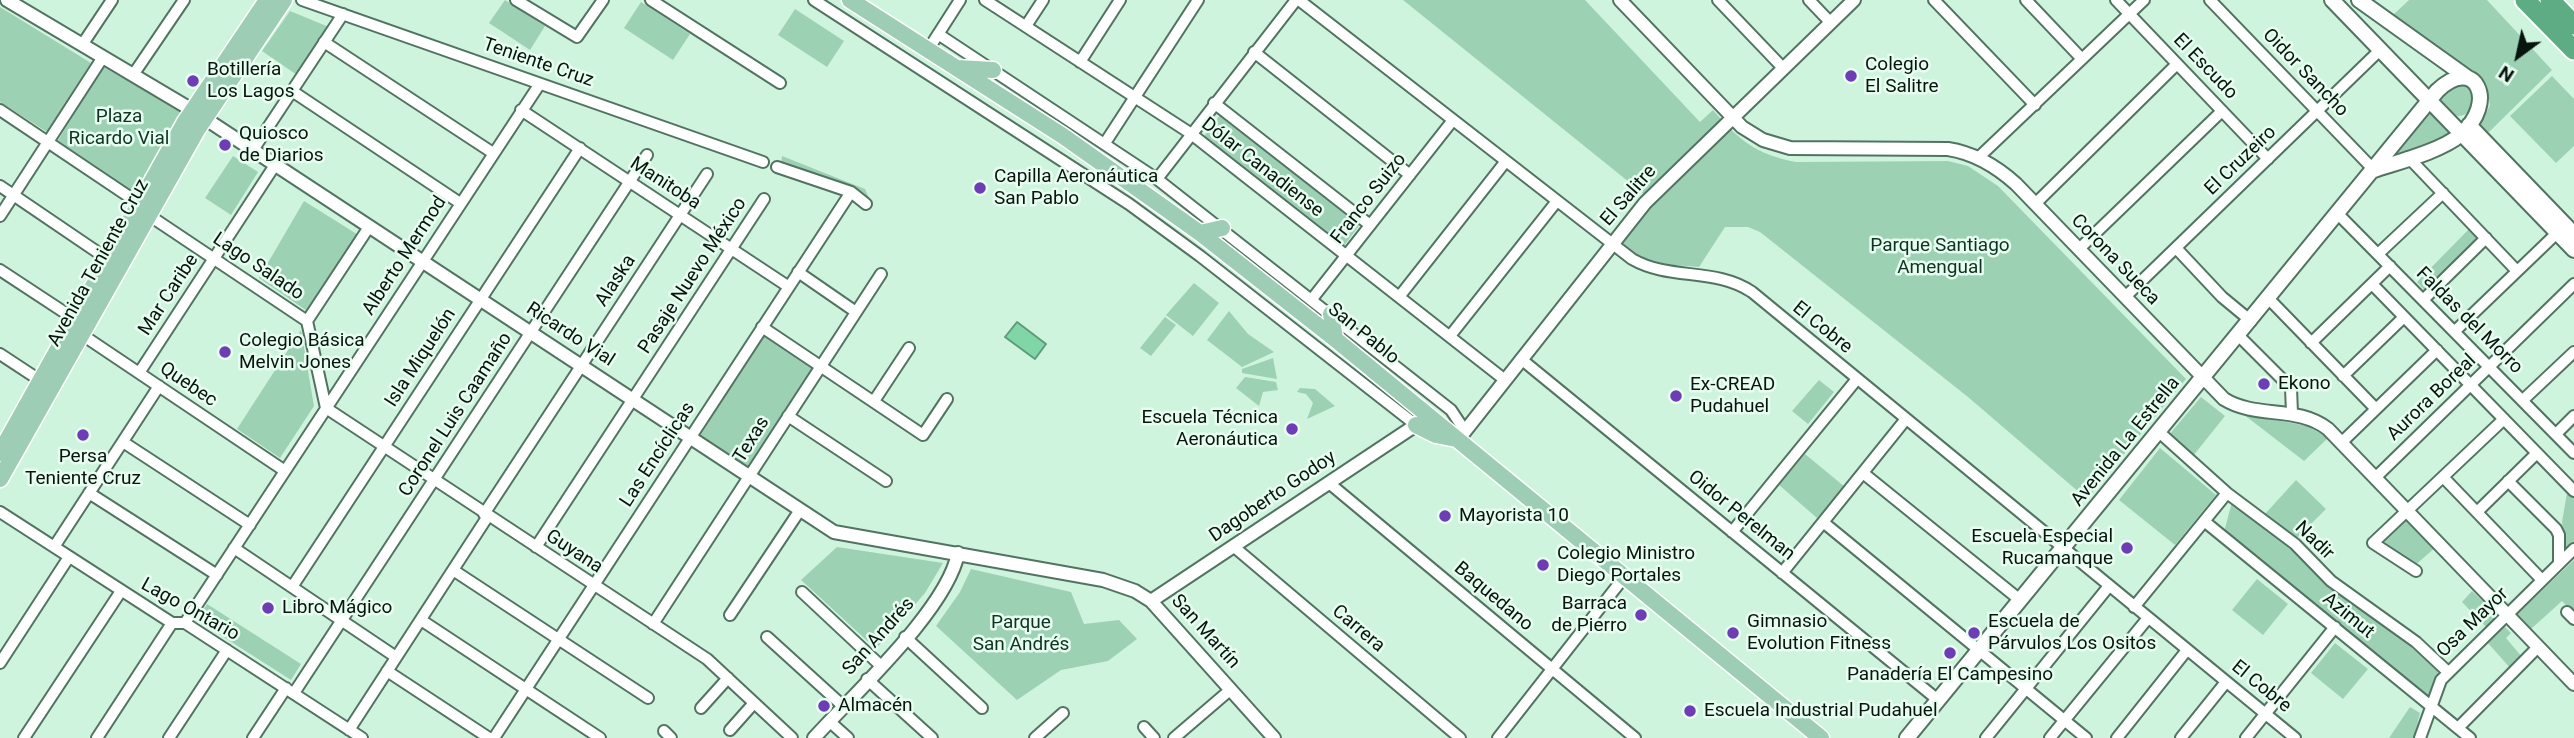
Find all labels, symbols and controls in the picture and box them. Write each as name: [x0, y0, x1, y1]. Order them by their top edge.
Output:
north arrow: [2483, 21, 2553, 91]
street label: Oidor Sancho: [2257, 24, 2353, 122]
street label: El Escudo: [2168, 29, 2242, 105]
street label: Teniente Cruz: [480, 33, 596, 93]
place label: Colegio El Salitre: [1865, 54, 1939, 98]
place label: Botillería Los Lagos: [207, 59, 294, 103]
text: N: [2494, 61, 2518, 87]
marker: Colegio El Salitre: [1843, 68, 1859, 84]
marker: Botillería Los Lagos: [185, 73, 201, 89]
park label: Plaza Ricardo Vial: [69, 106, 169, 150]
street label: Dólar Canadiense: [1196, 113, 1328, 223]
street label: El Cruzeiro: [2201, 121, 2281, 201]
place label: Quiosco de Diarios: [239, 123, 324, 167]
marker: Quiosco de Diarios: [217, 137, 233, 153]
street label: Franco Suizo: [1326, 149, 1412, 249]
street label: Manitoba: [625, 153, 705, 215]
street label: El Salitre: [1596, 161, 1662, 231]
place label: Capilla Aeronáutica San Pablo: [994, 166, 1158, 210]
street label: Avenida Teniente Cruz: [43, 175, 155, 351]
marker: Capilla Aeronáutica San Pablo: [972, 180, 988, 196]
street label: Alberto Mermod: [358, 192, 452, 320]
street label: Pasaje Nuevo México: [634, 194, 752, 358]
street label: Corona Sueca: [2066, 210, 2164, 310]
street label: Lago Salado: [208, 228, 308, 306]
park label: Parque Santiago Amengual: [1870, 235, 2010, 279]
street label: Mar Caribe: [134, 250, 204, 340]
street label: Alaska: [591, 251, 641, 311]
street label: Faldas del Morro: [2411, 263, 2527, 379]
street label: El Cobre: [1787, 297, 1857, 359]
street label: Ricardo Vial: [522, 298, 618, 372]
street label: San Pablo: [1323, 298, 1403, 370]
street label: Isla Miquelón: [381, 304, 461, 412]
street label: Coronel Luis Caamaño: [394, 329, 518, 501]
place label: Colegio Básica Melvin Jones: [239, 330, 365, 374]
marker: Colegio Básica Melvin Jones: [217, 344, 233, 360]
street label: Aurora Boreal: [2383, 350, 2481, 446]
street label: Quebec: [155, 358, 221, 412]
street label: Avenida La Estrella: [2067, 373, 2185, 511]
place label: Ekono: [2278, 373, 2331, 395]
place label: Ex-CREAD Pudahuel: [1690, 374, 1775, 418]
marker: Ekono: [2256, 376, 2272, 392]
marker: Ex-CREAD Pudahuel: [1668, 388, 1684, 404]
street label: Las Encíclicas: [616, 398, 700, 512]
place label: Escuela Técnica Aeronáutica: [1141, 407, 1278, 451]
street label: Texas: [729, 413, 775, 467]
marker: Escuela Técnica Aeronáutica: [1284, 421, 1300, 437]
marker: Persa Teniente Cruz: [75, 427, 91, 443]
place label: Persa Teniente Cruz: [25, 446, 141, 490]
street label: Dagoberto Godoy: [1205, 446, 1341, 548]
street label: Oidor Perelman: [1683, 466, 1799, 566]
place label: Mayorista 10: [1459, 505, 1569, 527]
marker: Mayorista 10: [1437, 508, 1453, 524]
street label: Nadir: [2290, 517, 2338, 565]
street label: Guyana: [541, 525, 607, 579]
place label: Escuela Especial Rucamanque: [1971, 526, 2113, 570]
marker: Escuela Especial Rucamanque: [2119, 540, 2135, 556]
place label: Colegio Ministro Diego Portales: [1557, 543, 1695, 587]
street label: Baquedano: [1449, 557, 1537, 637]
marker: Colegio Ministro Diego Portales: [1535, 557, 1551, 573]
street label: Lago Ontario: [137, 574, 243, 646]
street label: Osa Mayor: [2432, 583, 2514, 663]
street label: Azimut: [2318, 588, 2378, 644]
street label: San Martín: [1166, 590, 1244, 674]
street label: San Andrés: [838, 593, 920, 681]
place label: Barraca de Pierro: [1551, 593, 1627, 637]
place label: Libro Mágico: [282, 597, 392, 619]
marker: Libro Mágico: [260, 600, 276, 616]
street label: Carrera: [1327, 600, 1389, 658]
marker: Barraca de Pierro: [1633, 607, 1649, 623]
place label: Gimnasio Evolution Fitness: [1747, 611, 1891, 655]
place label: Escuela de Párvulos Los Ositos: [1988, 611, 2156, 655]
park label: Parque San Andrés: [973, 612, 1069, 656]
marker: Gimnasio Evolution Fitness: [1725, 625, 1741, 641]
marker: Escuela de Párvulos Los Ositos: [1966, 625, 1982, 641]
marker: Panadería El Campesino: [1942, 645, 1958, 661]
street label: El Cobre: [2226, 656, 2296, 718]
place label: Panadería El Campesino: [1847, 664, 2053, 686]
place label: Almacén: [838, 695, 913, 717]
marker: Almacén: [816, 698, 832, 714]
place label: Escuela Industrial Pudahuel: [1704, 700, 1938, 722]
marker: Escuela Industrial Pudahuel: [1682, 703, 1698, 719]

